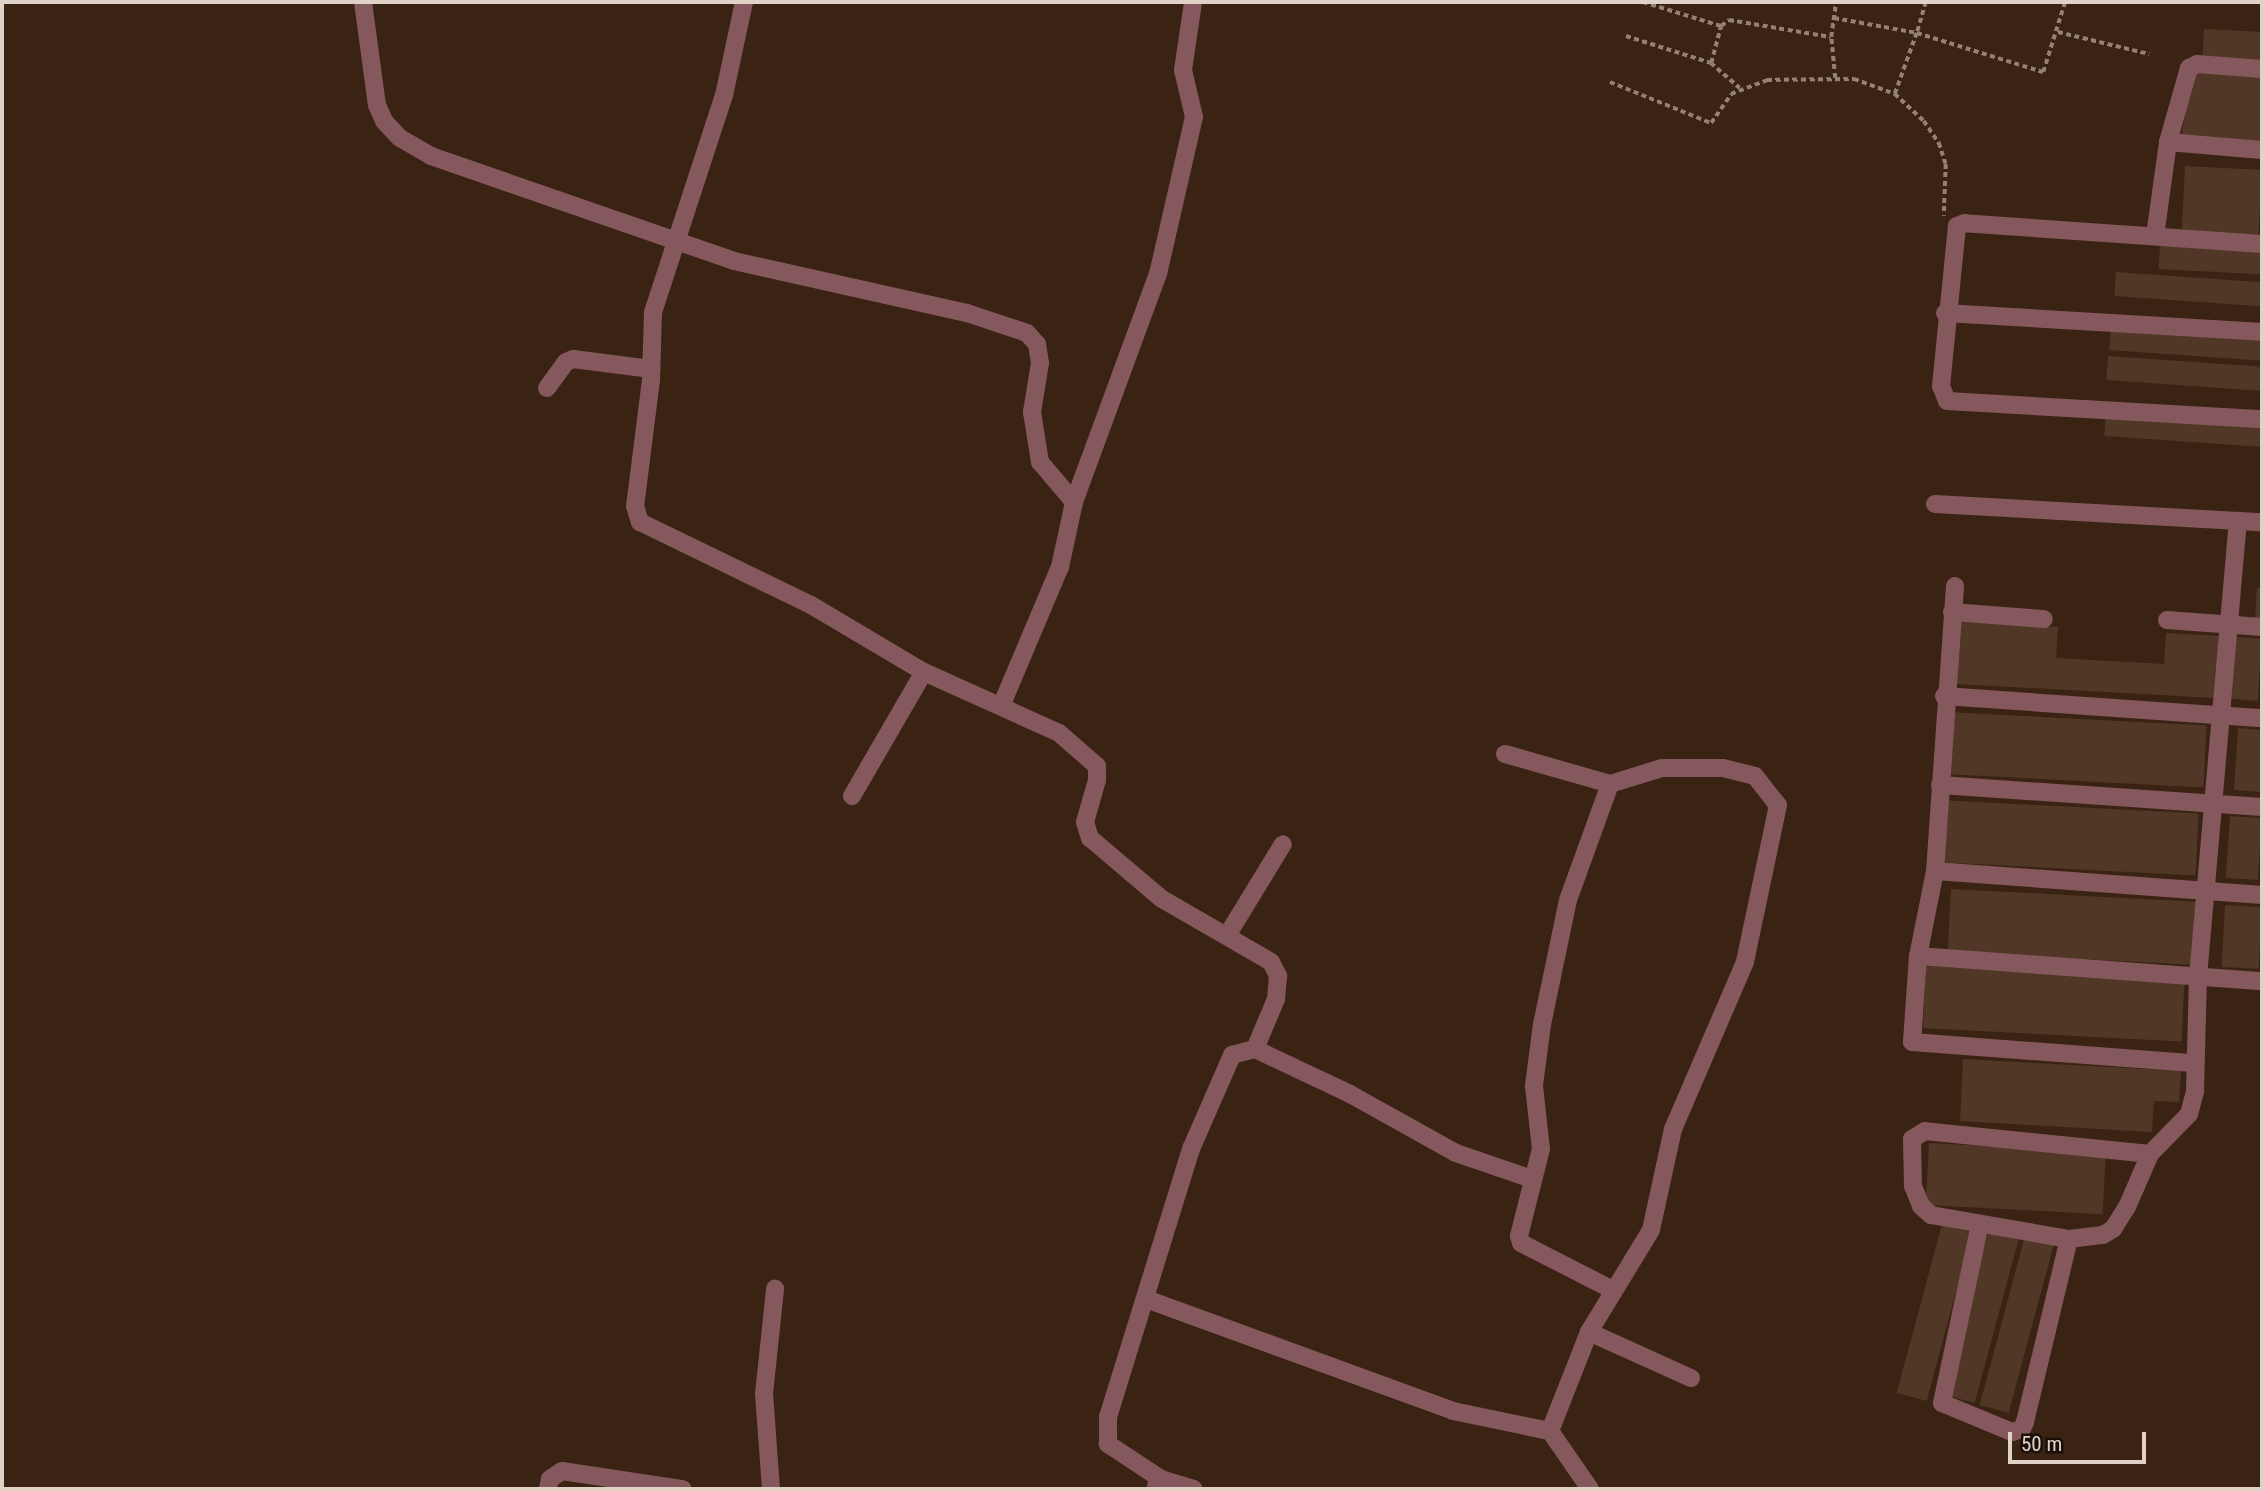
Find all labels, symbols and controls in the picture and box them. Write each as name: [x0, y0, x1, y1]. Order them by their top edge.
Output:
scale bar: [2012, 1418, 2150, 1462]
text: 50 m: [2021, 1432, 2062, 1456]

